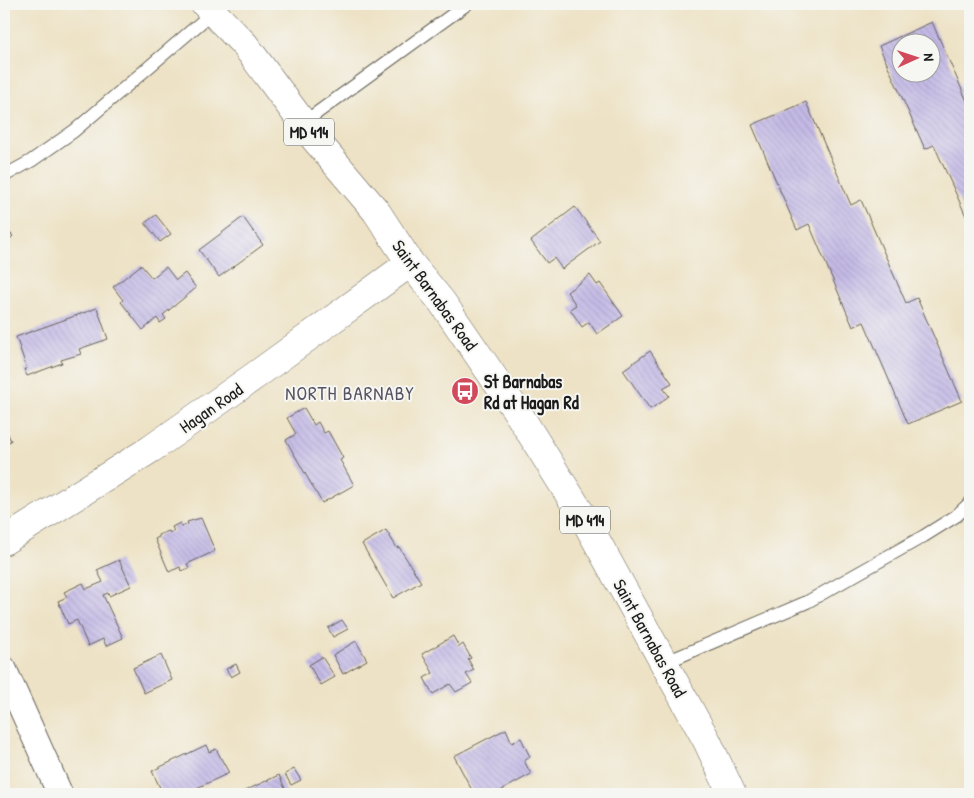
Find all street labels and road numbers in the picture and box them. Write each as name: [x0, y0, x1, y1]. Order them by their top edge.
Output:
road number: MD 414: [284, 118, 334, 146]
street label: Saint Barnabas Road: [386, 235, 484, 355]
street label: Hagan Road: [174, 377, 248, 439]
road number: MD 414: [560, 506, 610, 534]
street label: Saint Barnabas Road: [607, 575, 693, 701]

